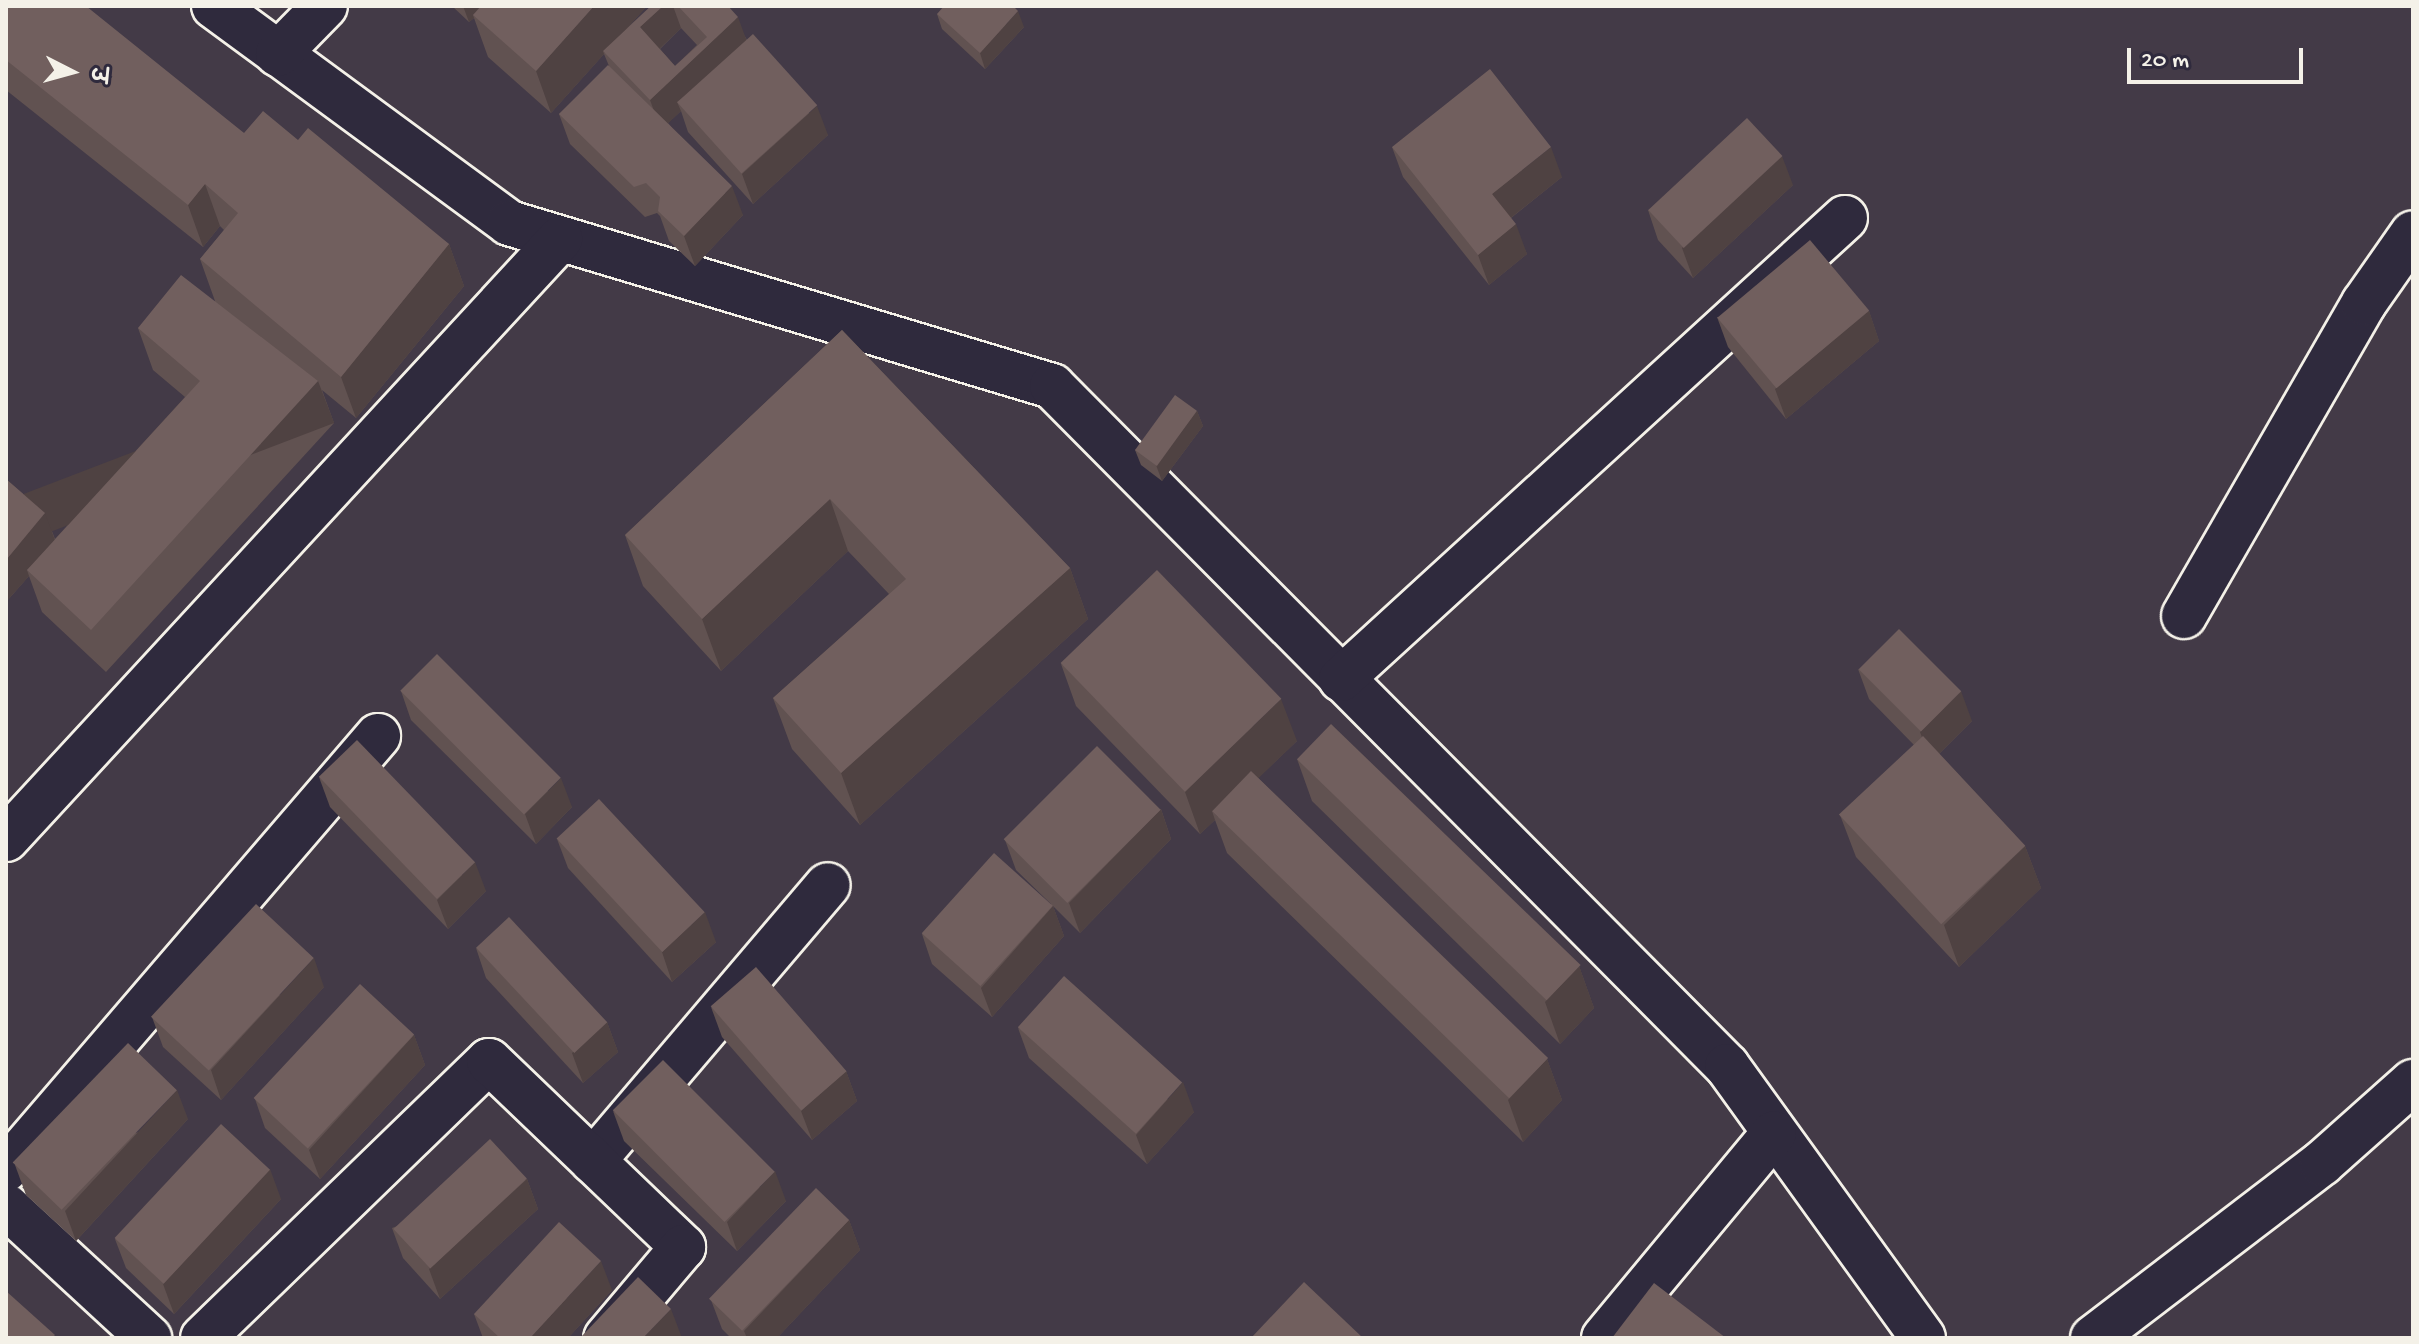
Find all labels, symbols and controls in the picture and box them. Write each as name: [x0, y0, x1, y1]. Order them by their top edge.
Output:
north arrow: [32, 32, 112, 112]
scale bar: [2131, 32, 2307, 82]
text: 20 m: [2141, 47, 2189, 76]
text: उ: [82, 66, 110, 83]

